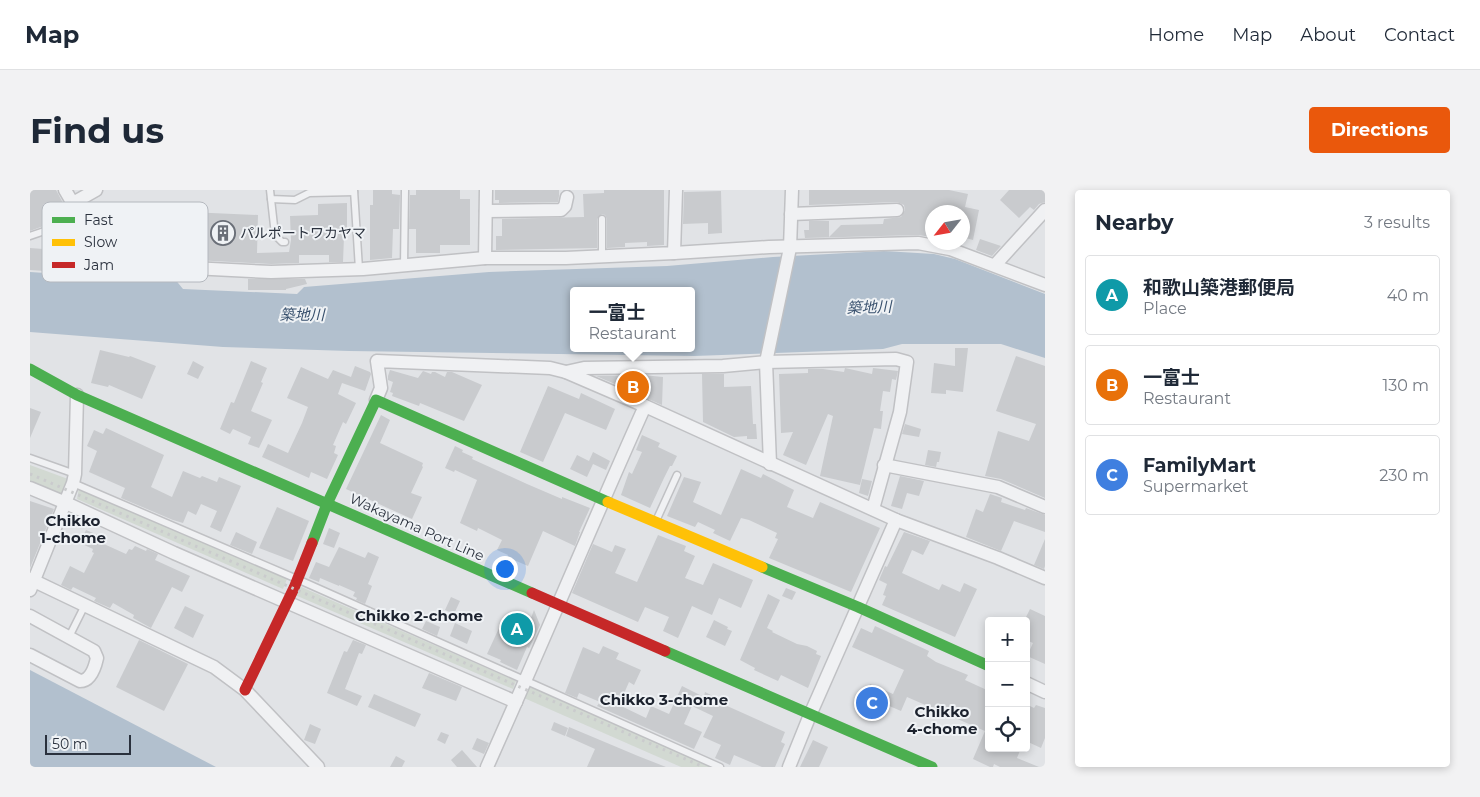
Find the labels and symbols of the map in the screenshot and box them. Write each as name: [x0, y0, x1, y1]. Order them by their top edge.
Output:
legend: [42, 202, 208, 282]
north arrow: [925, 205, 970, 250]
text: Fast: [84, 211, 114, 229]
building icon: パルポートワカヤマ: [210, 220, 236, 246]
place label: パルポートワカヤマ: [240, 224, 366, 242]
text: Slow: [84, 233, 118, 251]
text: Jam: [83, 256, 114, 274]
water label: 築地川: [846, 297, 894, 317]
water label: 築地川: [279, 305, 326, 324]
pin: B: [617, 368, 649, 406]
street label: Wakayama Port Line: [347, 489, 487, 565]
district label: Chikko 1-chome: [40, 511, 106, 547]
your location: [492, 556, 518, 582]
district label: Chikko 2-chome: [355, 606, 483, 625]
pin: A: [501, 610, 533, 648]
pin: C: [856, 684, 888, 722]
district label: Chikko 3-chome: [600, 690, 728, 709]
district label: Chikko 4-chome: [907, 702, 977, 738]
scale bar: [45, 732, 131, 755]

